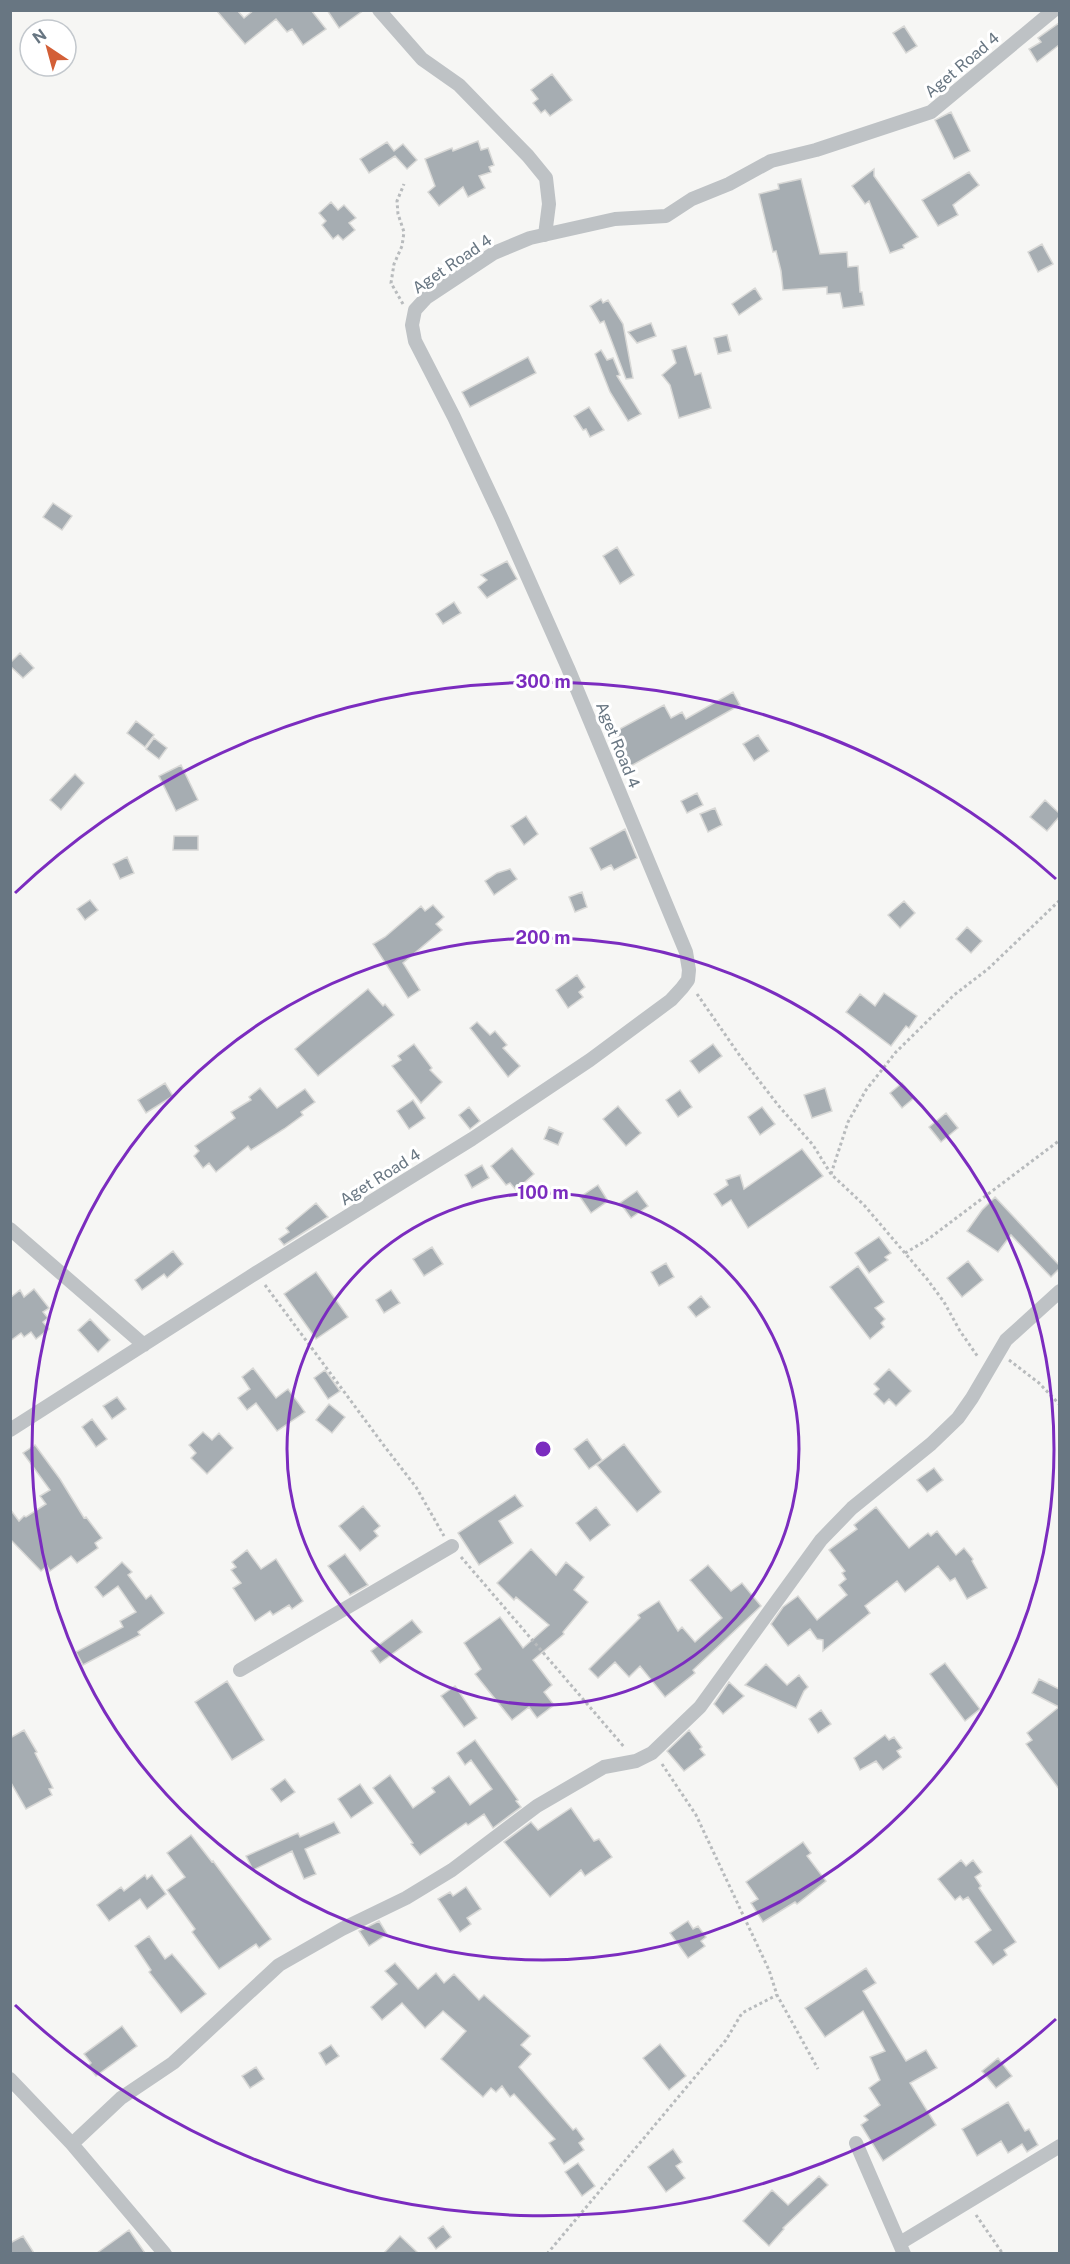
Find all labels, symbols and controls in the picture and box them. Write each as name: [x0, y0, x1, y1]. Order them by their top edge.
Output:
north arrow: [18, 18, 78, 78]
text: N: [29, 25, 50, 48]
street label: Aget Road 4: [921, 28, 1003, 102]
street label: Aget Road 4: [409, 231, 495, 297]
text: 300 m: [515, 671, 571, 692]
street label: Aget Road 4: [592, 699, 644, 791]
text: 200 m: [516, 927, 570, 948]
street label: Aget Road 4: [336, 1145, 424, 1209]
text: 100 m: [517, 1182, 569, 1203]
centre of rings: [533, 1439, 553, 1459]

